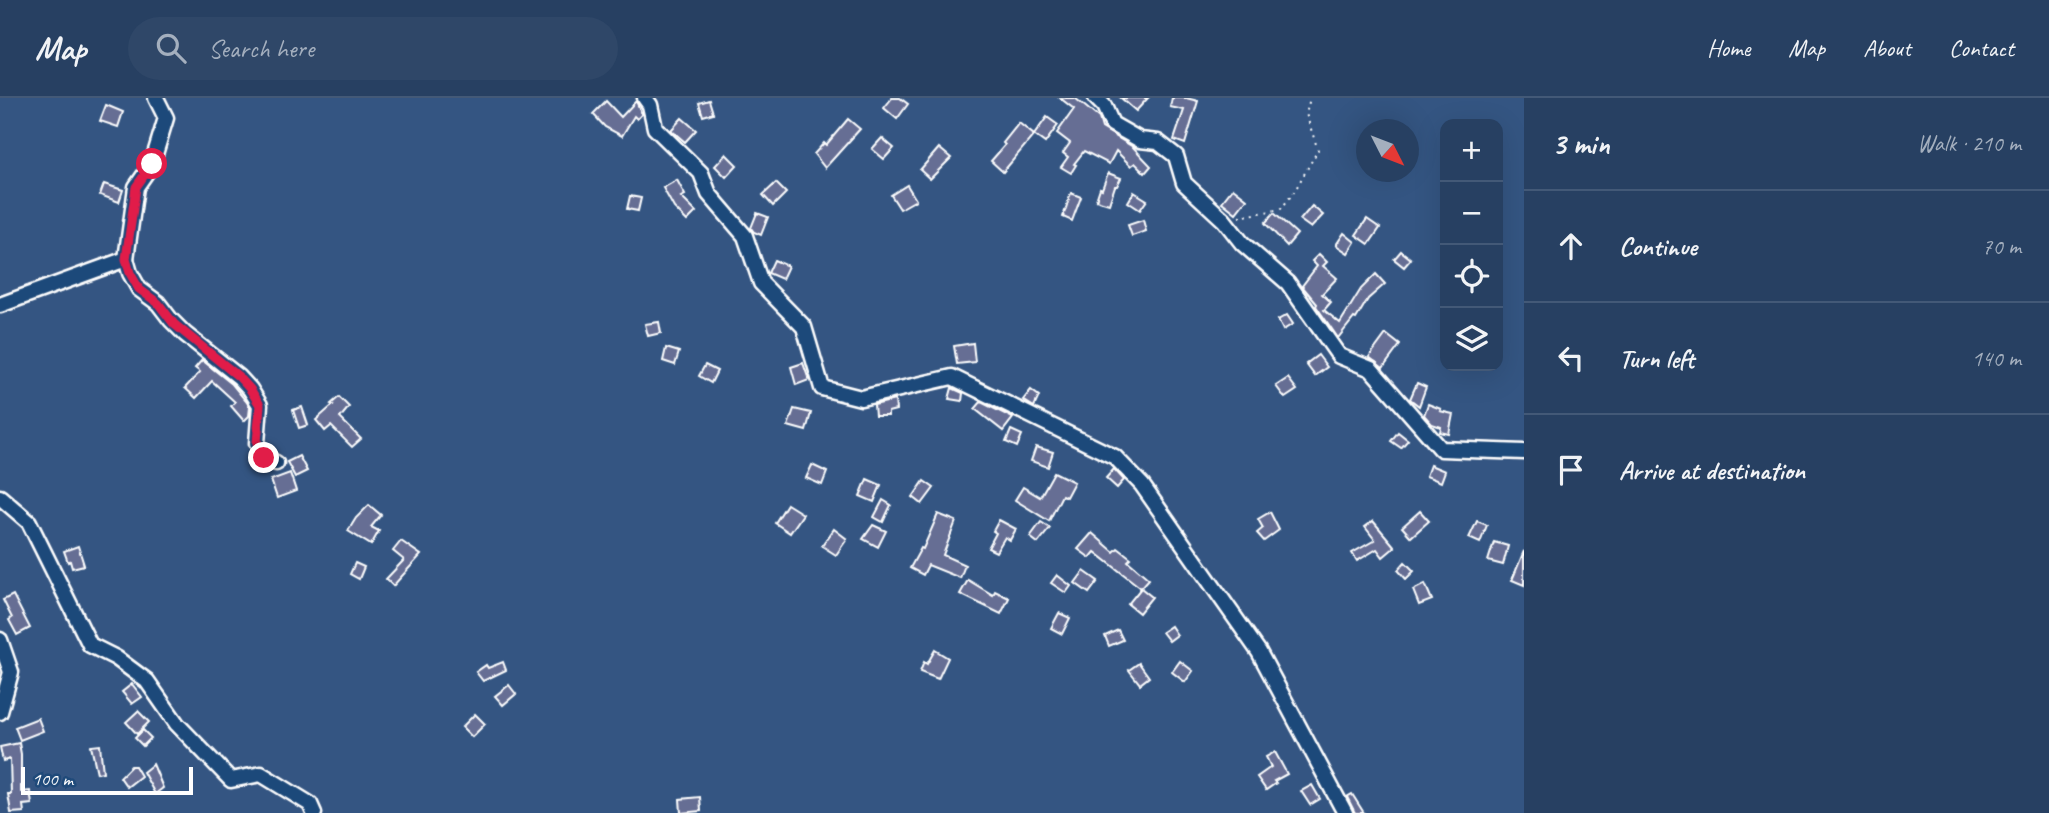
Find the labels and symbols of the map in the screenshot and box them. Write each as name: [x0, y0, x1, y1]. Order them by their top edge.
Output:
north arrow: [1356, 119, 1419, 182]
route start: [136, 148, 167, 179]
route end: [248, 442, 279, 473]
scale bar: [21, 764, 192, 796]

